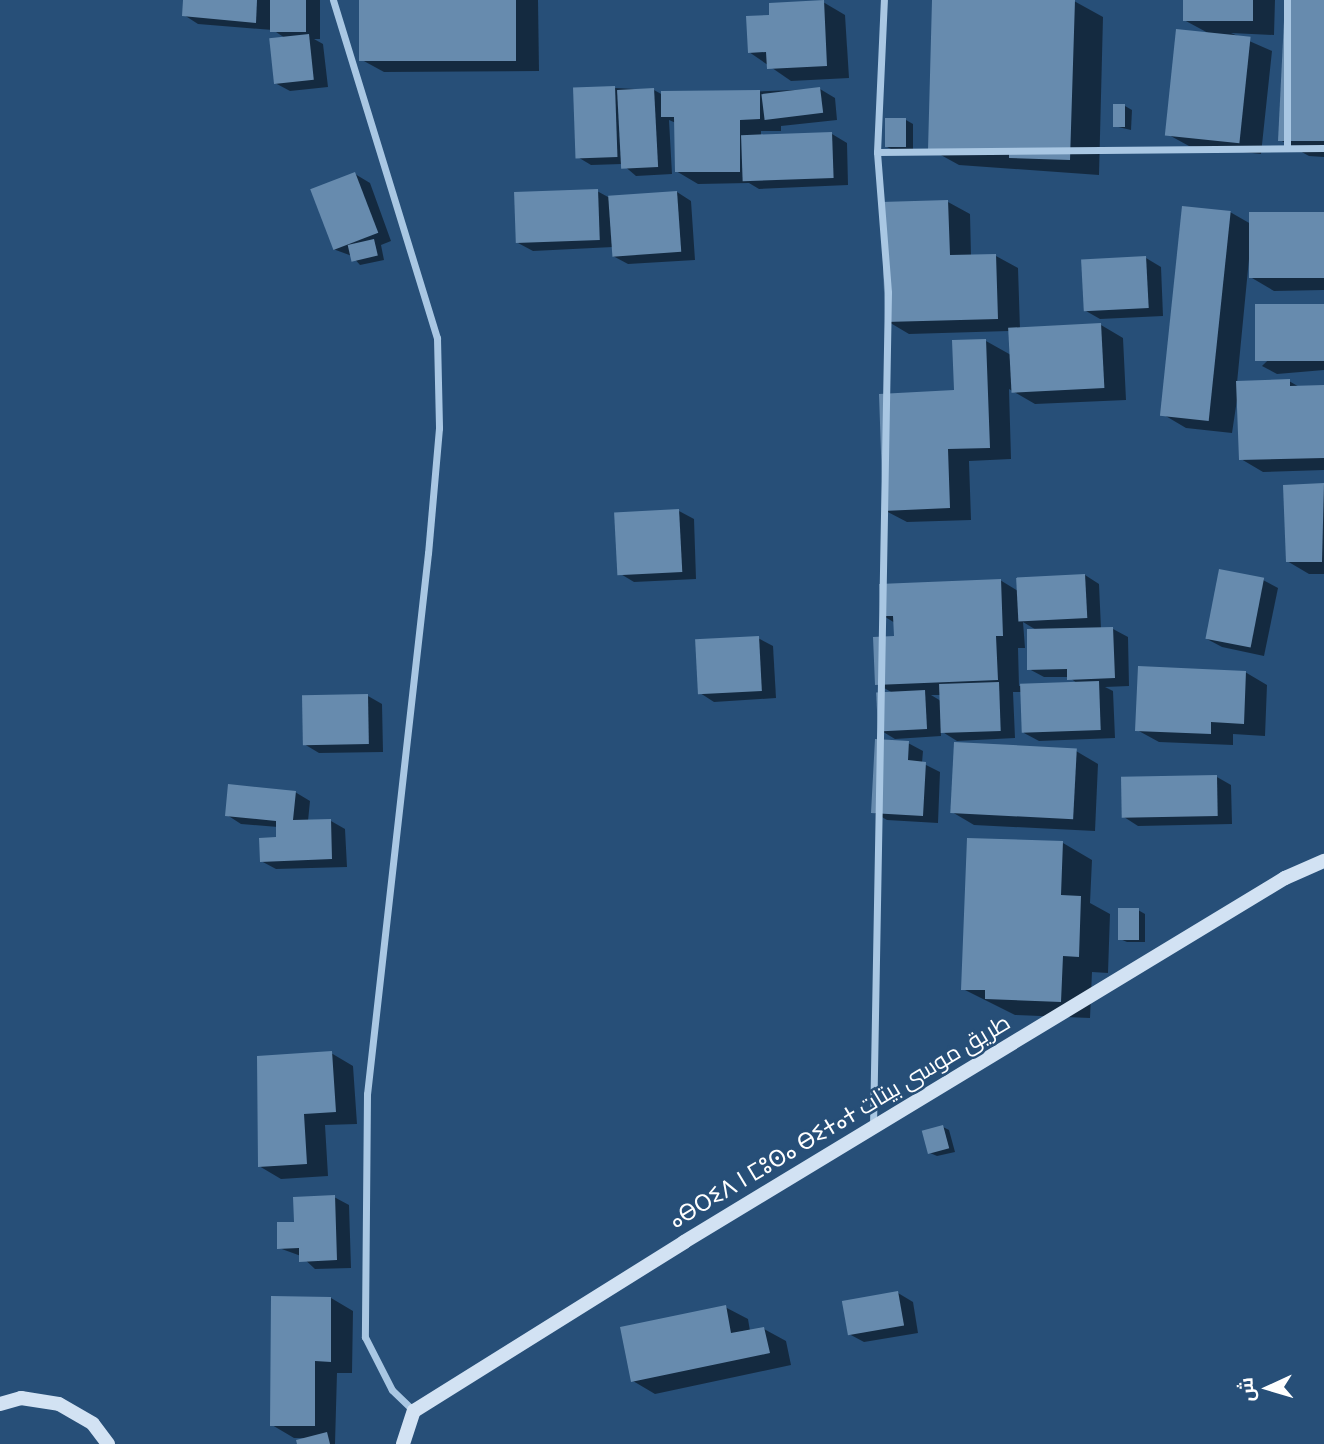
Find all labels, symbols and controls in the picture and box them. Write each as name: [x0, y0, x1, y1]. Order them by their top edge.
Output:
street label: ⴰⴱⵔⵉⴷ ⵏ ⵎⵓⵙⴰ ⴱⵉⵜⴰⵜ طريق موسى بيتات: [665, 1009, 1015, 1235]
north arrow: [1233, 1353, 1303, 1423]
text: ش: [1234, 1377, 1259, 1402]

